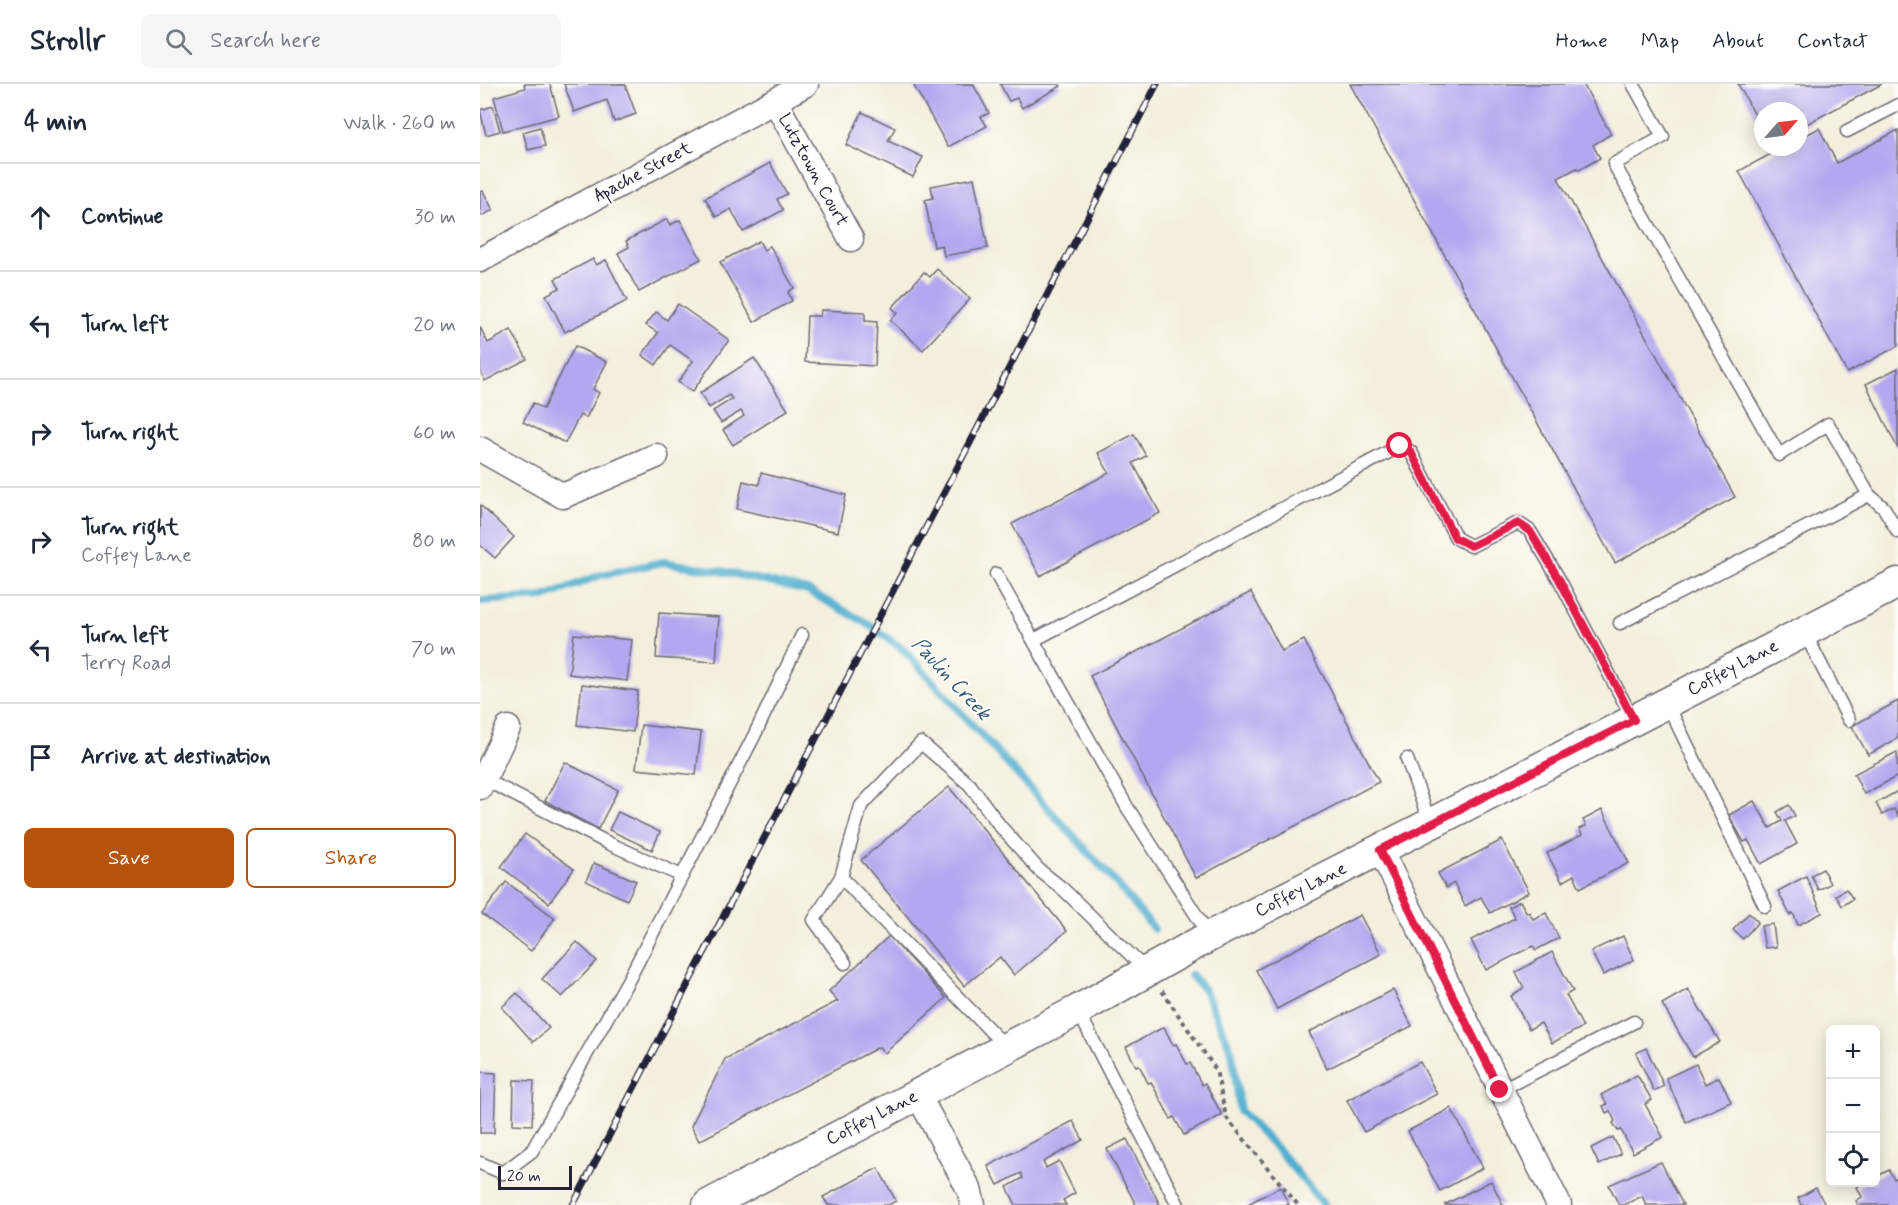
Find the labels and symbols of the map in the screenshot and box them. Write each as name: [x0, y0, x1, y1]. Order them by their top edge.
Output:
north arrow: [1754, 102, 1808, 156]
street label: Lutztown Court: [772, 109, 854, 231]
street label: Apache Street: [590, 136, 697, 209]
route start: [1386, 432, 1412, 458]
water label: Paulin Creek: [905, 631, 998, 728]
street label: Coffey Lane: [1683, 634, 1783, 702]
street label: Coffey Lane: [1251, 857, 1351, 923]
route end: [1486, 1076, 1512, 1102]
street label: Coffey Lane: [822, 1085, 922, 1151]
scale bar: [498, 1163, 572, 1190]

